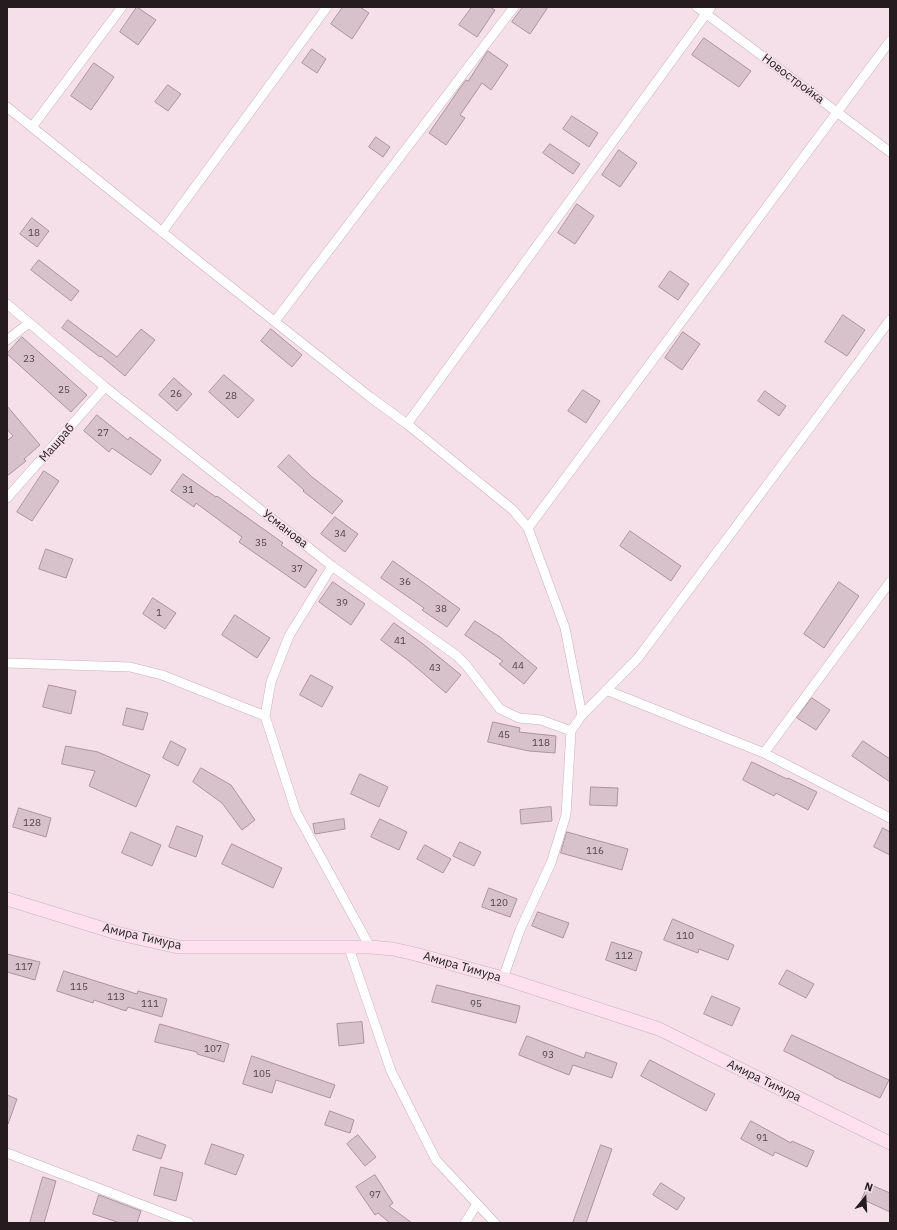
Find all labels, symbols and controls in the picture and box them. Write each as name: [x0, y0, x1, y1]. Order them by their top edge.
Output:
street label: Новостройка: [759, 51, 827, 107]
house number: 18: [28, 227, 40, 239]
house number: 23: [23, 353, 35, 365]
house number: 25: [58, 384, 70, 396]
house number: 26: [170, 388, 182, 400]
house number: 28: [225, 390, 237, 402]
street label: Машраб: [37, 421, 77, 465]
house number: 27: [97, 427, 109, 439]
house number: 31: [182, 484, 194, 496]
street label: Усманова: [259, 507, 311, 551]
house number: 34: [334, 528, 346, 540]
house number: 35: [255, 537, 267, 549]
house number: 37: [291, 563, 303, 575]
house number: 36: [399, 576, 411, 588]
house number: 39: [336, 597, 348, 609]
house number: 38: [435, 603, 447, 615]
house number: 1: [156, 607, 162, 619]
house number: 41: [394, 635, 406, 647]
house number: 44: [512, 660, 524, 672]
house number: 43: [429, 662, 441, 674]
house number: 45: [498, 729, 510, 741]
house number: 118: [532, 737, 550, 749]
house number: 128: [23, 817, 41, 829]
house number: 116: [586, 845, 604, 857]
house number: 120: [490, 897, 508, 909]
street label: Амира Тимура: [101, 921, 183, 953]
house number: 110: [676, 930, 694, 942]
street label: Амира Тимура: [421, 949, 503, 985]
house number: 112: [615, 950, 633, 962]
house number: 117: [15, 961, 33, 973]
house number: 115: [70, 981, 88, 993]
house number: 113: [107, 991, 125, 1003]
house number: 111: [141, 998, 159, 1010]
house number: 95: [470, 998, 482, 1010]
house number: 107: [204, 1043, 222, 1055]
house number: 93: [542, 1049, 554, 1061]
street label: Амира Тимура: [725, 1057, 803, 1105]
house number: 105: [253, 1068, 271, 1080]
house number: 91: [756, 1132, 768, 1144]
north arrow: [845, 1178, 885, 1218]
text: N: [863, 1179, 875, 1194]
house number: 97: [369, 1189, 381, 1201]

